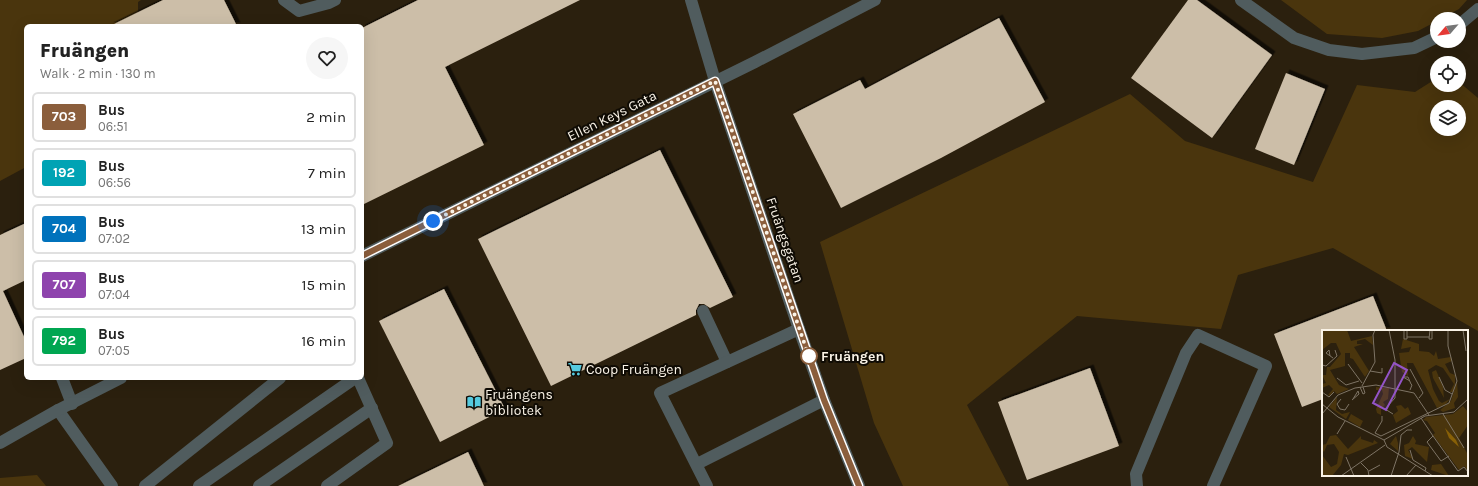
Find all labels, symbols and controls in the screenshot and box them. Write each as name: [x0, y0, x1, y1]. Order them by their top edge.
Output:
north arrow: [1430, 12, 1466, 48]
map controls: [1430, 12, 1466, 136]
button: heart: [306, 37, 348, 79]
text: Fruängen: [40, 40, 129, 62]
button: locate: [1430, 56, 1466, 92]
text: Walk · 2 min · 130 m: [40, 66, 156, 81]
street label: Ellen Keys Gata: [565, 87, 659, 145]
button: layers: [1430, 100, 1466, 136]
text: Bus: [98, 101, 125, 119]
text: 703: [52, 108, 76, 125]
text: 2 min: [306, 108, 346, 126]
text: 06:51: [98, 119, 128, 134]
text: Bus: [98, 157, 125, 175]
text: 192: [53, 164, 75, 181]
text: 7 min: [308, 164, 346, 182]
text: 06:56: [98, 175, 131, 190]
street label: Fruängsgatan: [762, 195, 808, 285]
your location: [423, 211, 443, 231]
text: Bus: [98, 213, 125, 231]
text: 704: [52, 220, 76, 237]
text: 13 min: [301, 220, 346, 238]
text: 07:02: [98, 231, 130, 246]
text: Bus: [98, 269, 125, 287]
text: 707: [53, 276, 75, 293]
text: 15 min: [301, 276, 346, 294]
text: 07:04: [98, 287, 130, 302]
text: Bus: [98, 325, 125, 343]
inset map: [1322, 330, 1468, 476]
text: 792: [52, 332, 76, 349]
text: 16 min: [301, 332, 346, 350]
text: 07:05: [98, 343, 130, 358]
marker: Fruängen: [800, 347, 818, 365]
place label: Fruängen: [821, 348, 884, 365]
supermarket icon: Coop Fruängen: [567, 361, 583, 377]
place label: Coop Fruängen: [586, 361, 682, 378]
place label: Fruängens bibliotek: [485, 386, 553, 419]
library icon: Fruängens bibliotek: [466, 394, 482, 410]

